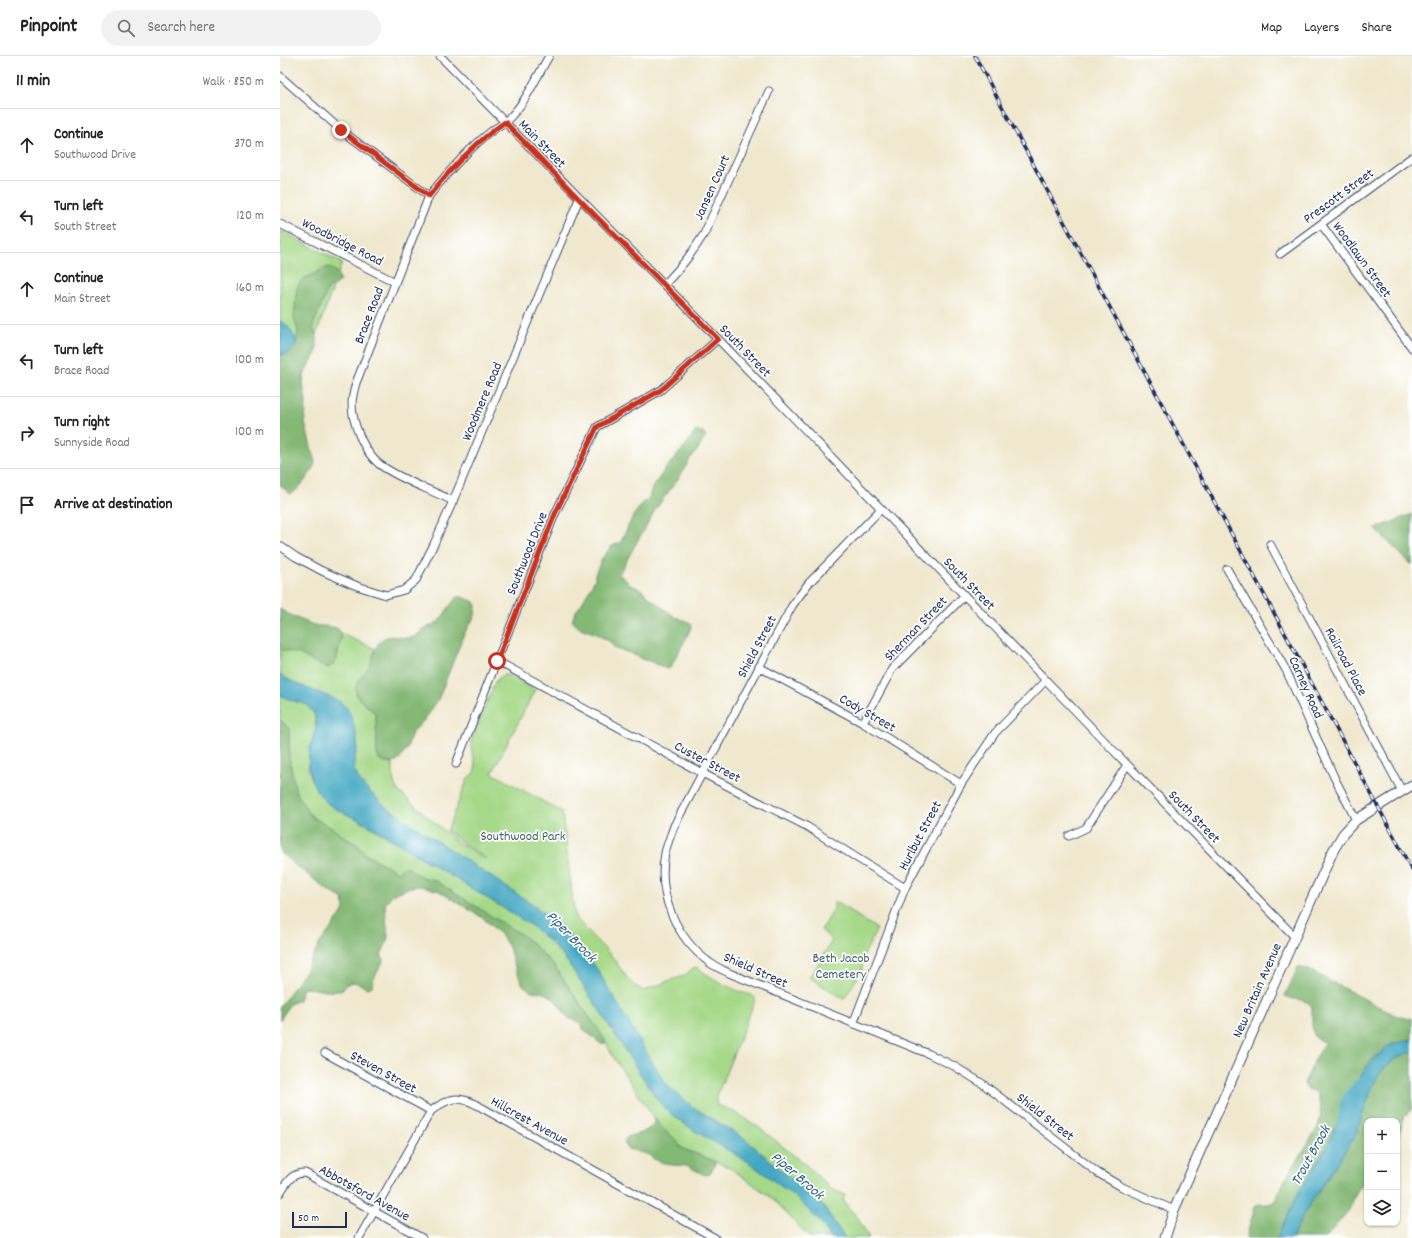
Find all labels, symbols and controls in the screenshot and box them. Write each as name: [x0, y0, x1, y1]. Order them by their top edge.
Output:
search box: [101, 10, 381, 46]
text: Pinpoint: [20, 14, 77, 41]
icon: search: [115, 17, 137, 39]
text: Search here: [147, 17, 215, 39]
text: Map: [1261, 18, 1282, 38]
text: Layers: [1304, 18, 1339, 38]
text: Share: [1361, 18, 1392, 38]
text: 11 min: [16, 70, 50, 94]
text: Walk · 850 m: [203, 73, 264, 92]
street label: Main Street: [513, 115, 570, 173]
route end: [332, 121, 350, 139]
text: Continue: [54, 124, 103, 146]
icon: ahead: [16, 134, 38, 156]
text: 370 m: [234, 135, 264, 154]
text: Southwood Drive: [54, 146, 136, 165]
street label: Jansen Court: [690, 152, 736, 224]
street label: Prescott Street: [1300, 164, 1379, 229]
text: Turn left: [54, 196, 103, 218]
icon: left: [16, 206, 38, 228]
text: 120 m: [236, 207, 264, 226]
street label: Woodbridge Road: [298, 214, 386, 272]
text: South Street: [54, 218, 116, 237]
street label: Woodlawn Street: [1327, 218, 1396, 302]
text: Continue: [54, 268, 103, 290]
icon: ahead: [16, 278, 38, 300]
text: 160 m: [236, 279, 264, 298]
street label: Brace Road: [350, 284, 390, 347]
text: Main Street: [54, 290, 111, 309]
street label: South Street: [714, 320, 775, 383]
text: Turn left: [54, 340, 103, 362]
icon: left: [16, 350, 38, 372]
text: 100 m: [235, 351, 264, 370]
street label: Woodmere Road: [457, 359, 508, 444]
text: Brace Road: [54, 362, 109, 381]
text: Turn right: [54, 412, 110, 434]
icon: right: [16, 422, 38, 444]
text: 100 m: [235, 423, 264, 442]
text: Sunnyside Road: [54, 434, 130, 453]
icon: arrive: [16, 494, 38, 516]
text: Arrive at destination: [54, 494, 172, 516]
street label: Southwood Drive: [502, 509, 554, 598]
street label: South Street: [938, 553, 999, 616]
street label: Sherman Street: [880, 592, 953, 666]
street label: Shield Street: [733, 612, 783, 682]
street label: Railroad Place: [1319, 624, 1372, 700]
route start: [488, 652, 506, 670]
street label: Carney Road: [1283, 653, 1328, 722]
street label: Cody Street: [835, 689, 899, 738]
street label: Custer Street: [670, 737, 744, 789]
street label: South Street: [1163, 786, 1224, 849]
street label: Hurlbut Street: [894, 798, 947, 874]
park label: Southwood Park: [480, 827, 566, 847]
water label: Piper Brook: [540, 907, 602, 969]
street label: New Britain Avenue: [1228, 940, 1288, 1041]
street label: Shield Street: [720, 948, 791, 994]
park label: Beth Jacob Cemetery: [812, 949, 870, 985]
street label: Steven Street: [346, 1046, 420, 1099]
street label: Shield Street: [1012, 1089, 1078, 1147]
street label: Hillcrest Avenue: [487, 1092, 571, 1151]
map controls: [1364, 1118, 1400, 1226]
button: +: [1364, 1118, 1400, 1154]
water label: Trout Brook: [1286, 1120, 1338, 1190]
water label: Piper Brook: [765, 1147, 830, 1207]
button: −: [1364, 1154, 1400, 1190]
street label: Abbotsford Avenue: [315, 1160, 413, 1227]
button: layers: [1364, 1190, 1400, 1226]
scale bar: [292, 1210, 347, 1229]
text: 50 m: [298, 1211, 319, 1227]

